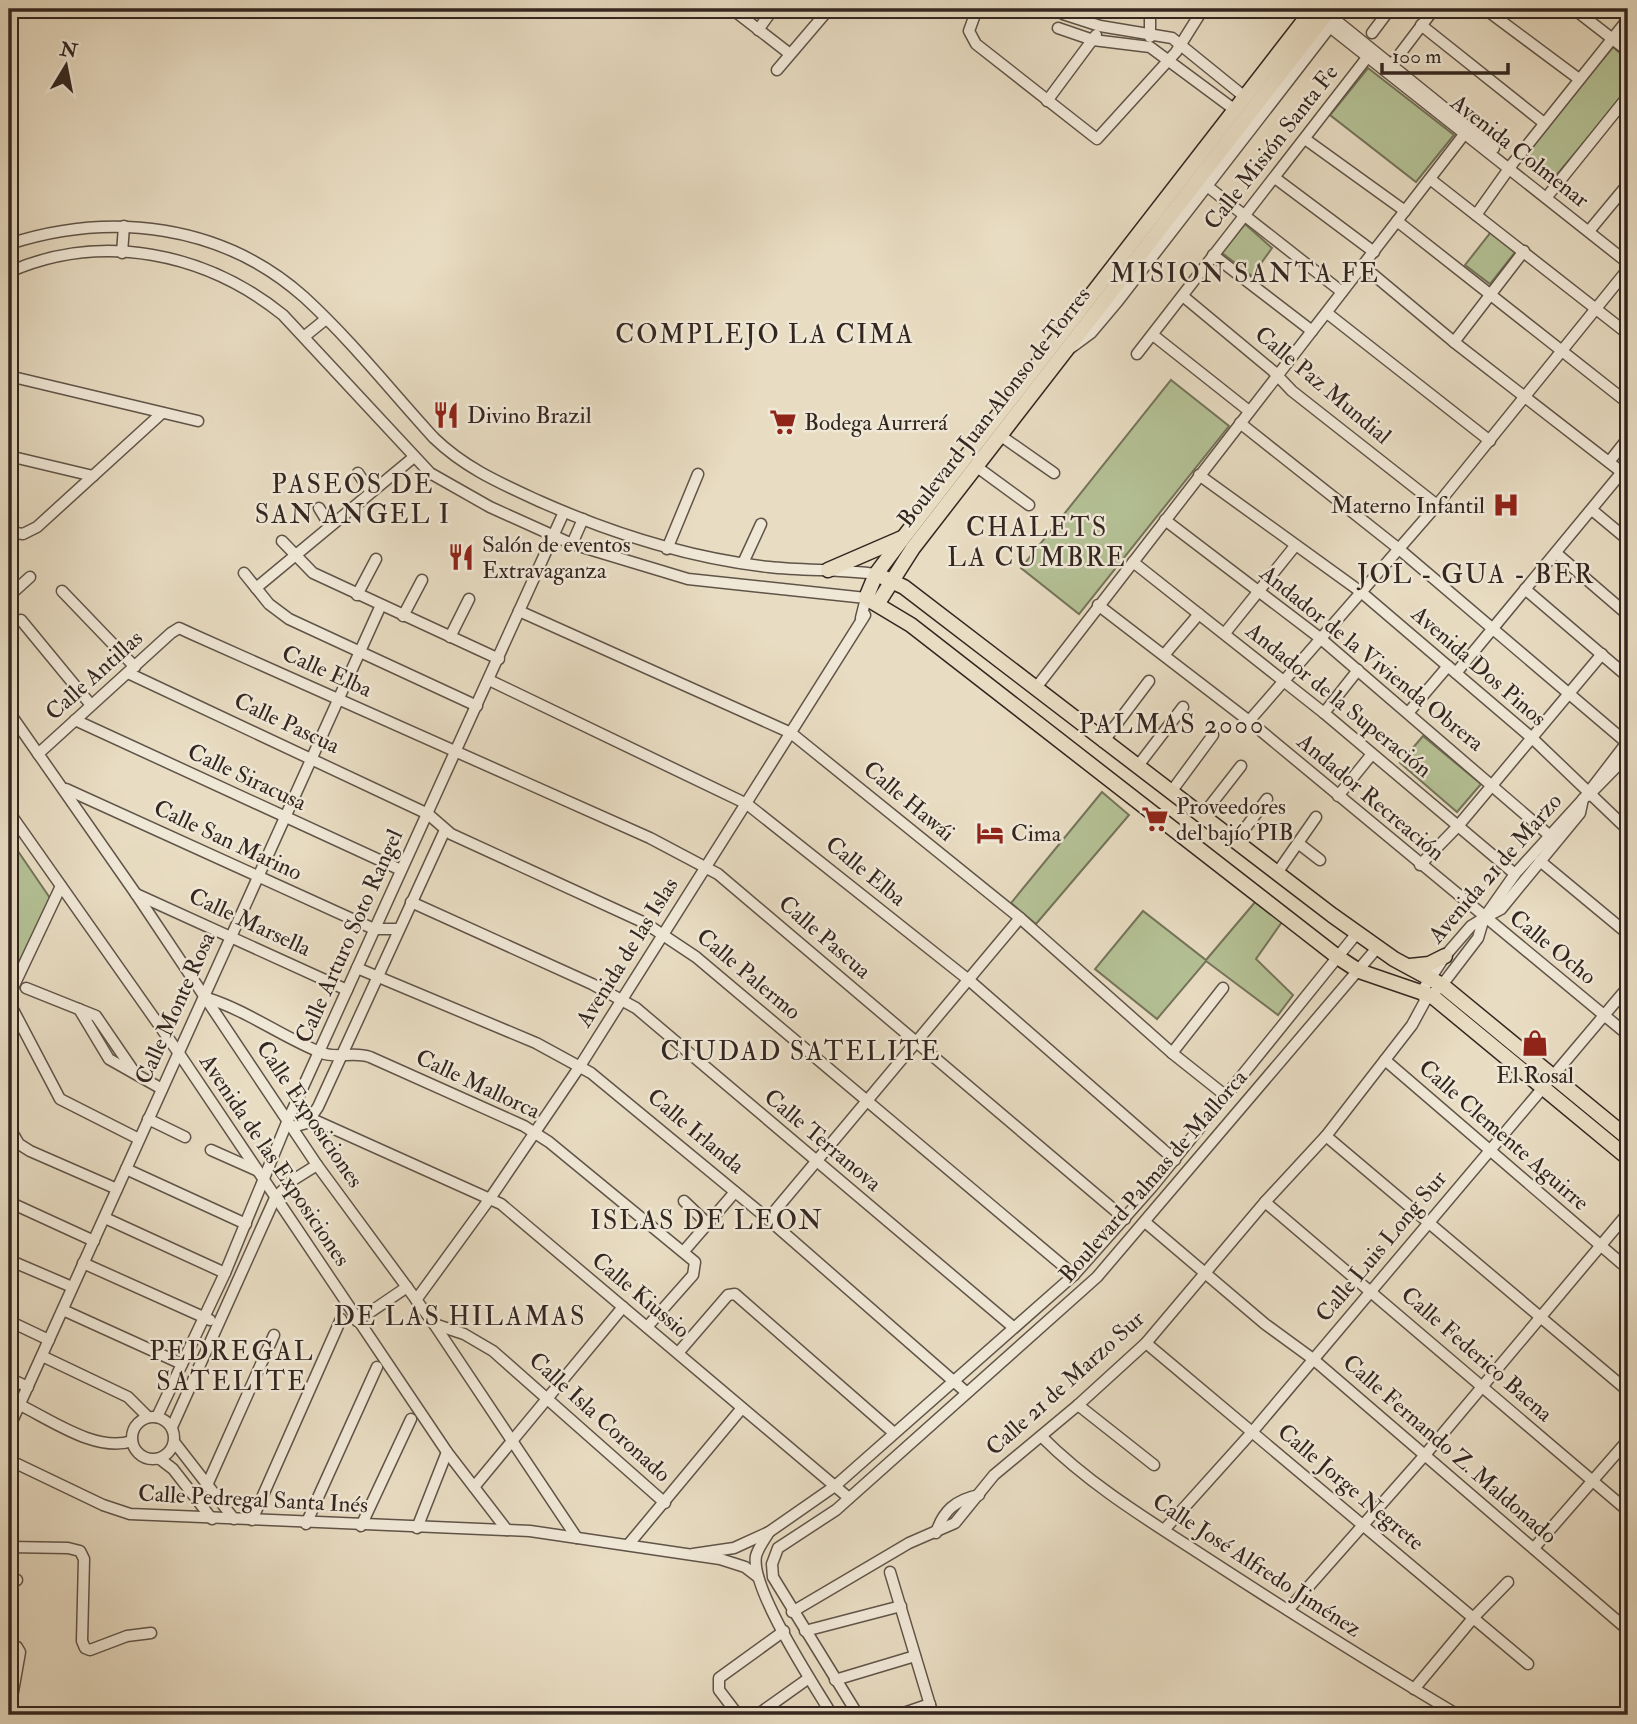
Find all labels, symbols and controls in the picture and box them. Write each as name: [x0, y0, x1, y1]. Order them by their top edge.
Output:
north arrow: [32, 32, 102, 102]
scale bar: [1382, 32, 1508, 76]
text: N: [57, 37, 80, 64]
text: 100 m: [1392, 43, 1442, 70]
street label: Calle Misión Santa Fe: [1198, 58, 1345, 235]
street label: Avenida Colmenar: [1444, 87, 1595, 214]
district label: MISION SANTA FE: [1110, 258, 1380, 290]
street label: Boulevard Juan Alonso de Torres: [891, 281, 1097, 533]
district label: COMPLEJO LA CIMA: [615, 319, 915, 351]
street label: Calle Paz Mundial: [1249, 320, 1397, 451]
restaurant icon: Divino Brazil: [431, 400, 461, 430]
place label: Divino Brazil: [467, 401, 592, 430]
supermarket icon: Bodega Aurrerá: [768, 407, 798, 437]
place label: Bodega Aurrerá: [804, 408, 948, 437]
district label: PASEOS DE SAN ANGEL I: [255, 469, 451, 531]
hospital icon: Materno Infantil: [1491, 490, 1521, 520]
place label: Materno Infantil: [1331, 491, 1485, 520]
district label: CHALETS LA CUMBRE: [947, 512, 1127, 574]
place label: Salón de eventos Extravaganza: [482, 530, 631, 585]
restaurant icon: Salón de eventos Extravaganza: [446, 542, 476, 572]
street label: Andador de la Vivienda Obrera: [1253, 558, 1490, 758]
district label: JOL - GUA - BER: [1356, 559, 1595, 591]
street label: Avenida Dos Pinos: [1405, 599, 1553, 733]
street label: Andador de la Superación: [1239, 615, 1438, 785]
street label: Calle Antillas: [39, 624, 149, 726]
street label: Calle Elba: [278, 638, 377, 704]
street label: Calle Pascua: [230, 686, 345, 760]
district label: PALMAS 2000: [1079, 709, 1265, 741]
street label: Andador Recreación: [1290, 726, 1451, 867]
street label: Calle Siracusa: [183, 737, 311, 817]
street label: Calle Hawái: [858, 755, 960, 847]
street label: Avenida 21 de Marzo: [1421, 787, 1568, 950]
place label: Proveedores del bajío PIB: [1176, 792, 1293, 847]
street label: Calle San Marino: [149, 793, 307, 887]
supermarket icon: Proveedores del bajío PIB: [1140, 804, 1170, 834]
hotel icon: Cima: [975, 818, 1005, 848]
place label: Cima: [1011, 819, 1062, 848]
street label: Calle Arturo Soto Rangel: [289, 824, 409, 1047]
street label: Calle Elba: [820, 830, 913, 913]
street label: Avenida de las Islas: [569, 872, 685, 1033]
street label: Calle Marsella: [184, 881, 316, 963]
street label: Calle Pascua: [773, 889, 878, 985]
street label: Calle Ocho: [1504, 903, 1602, 991]
street label: Calle Palermo: [691, 922, 807, 1026]
street label: Calle Monte Rosa: [128, 927, 222, 1089]
shop icon: El Rosal: [1520, 1028, 1550, 1058]
street label: Calle Exposiciones: [249, 1035, 370, 1194]
district label: CIUDAD SATELITE: [661, 1036, 941, 1068]
street label: Calle Mallorca: [411, 1043, 545, 1126]
street label: Avenida de las Exposiciones: [192, 1048, 357, 1272]
street label: Calle Clemente Aguirre: [1413, 1053, 1595, 1217]
place label: El Rosal: [1496, 1061, 1574, 1090]
street label: Boulevard Palmas de Mallorca: [1053, 1063, 1254, 1289]
street label: Calle Irlanda: [641, 1082, 751, 1180]
street label: Calle Terranova: [758, 1082, 888, 1198]
street label: Calle Luis Long Sur: [1309, 1164, 1453, 1328]
district label: ISLAS DE LEON: [590, 1205, 824, 1237]
street label: Calle Kiussio: [586, 1246, 696, 1344]
street label: Calle Federico Baena: [1395, 1280, 1559, 1428]
district label: DE LAS HILAMAS: [334, 1301, 586, 1333]
street label: Calle 21 de Marzo Sur: [980, 1304, 1151, 1462]
district label: PEDREGAL SATELITE: [149, 1336, 315, 1398]
street label: Calle Isla Coronado: [523, 1346, 677, 1488]
street label: Calle Fernando Z. Maldonado: [1337, 1348, 1563, 1550]
street label: Calle Jorge Negrete: [1272, 1417, 1431, 1557]
street label: Calle Pedregal Santa Inés: [137, 1478, 369, 1520]
street label: Calle José Alfredo Jiménez: [1147, 1487, 1367, 1643]

